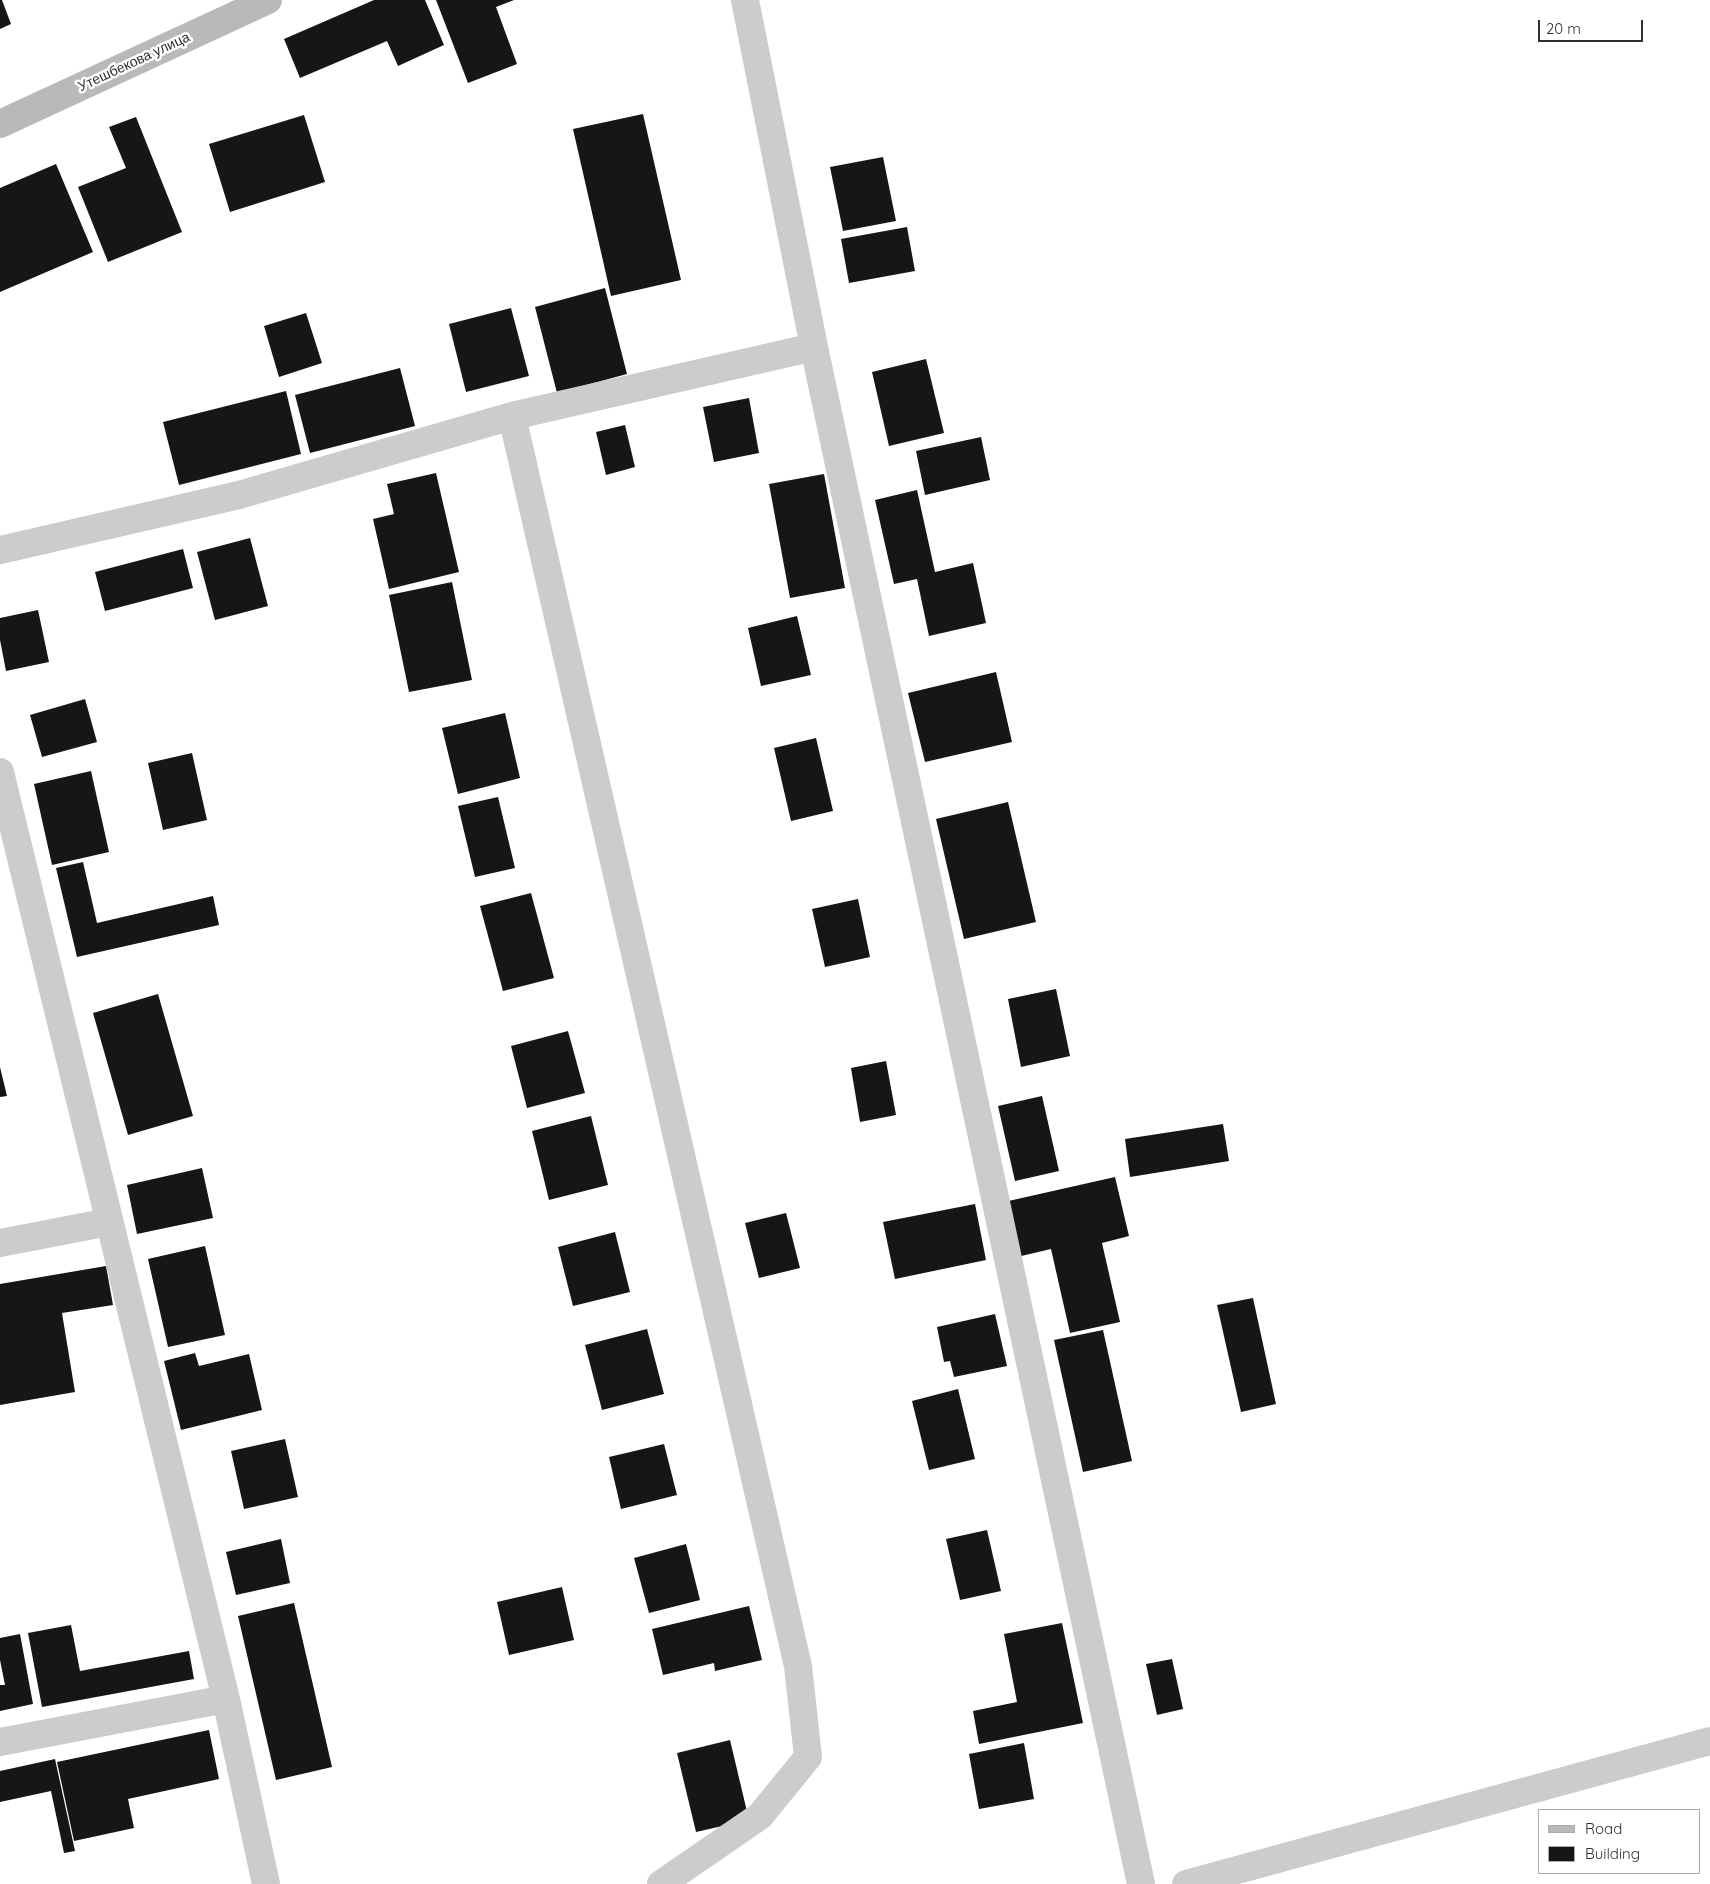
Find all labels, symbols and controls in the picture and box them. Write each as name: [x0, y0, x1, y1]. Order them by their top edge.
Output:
scale bar: [1540, 10, 1645, 42]
text: 20 m: [1546, 19, 1581, 38]
street label: Утешбекова улица: [76, 29, 192, 95]
legend: [1538, 1809, 1700, 1874]
text: Road: [1585, 1819, 1622, 1838]
text: Building: [1585, 1844, 1640, 1863]

